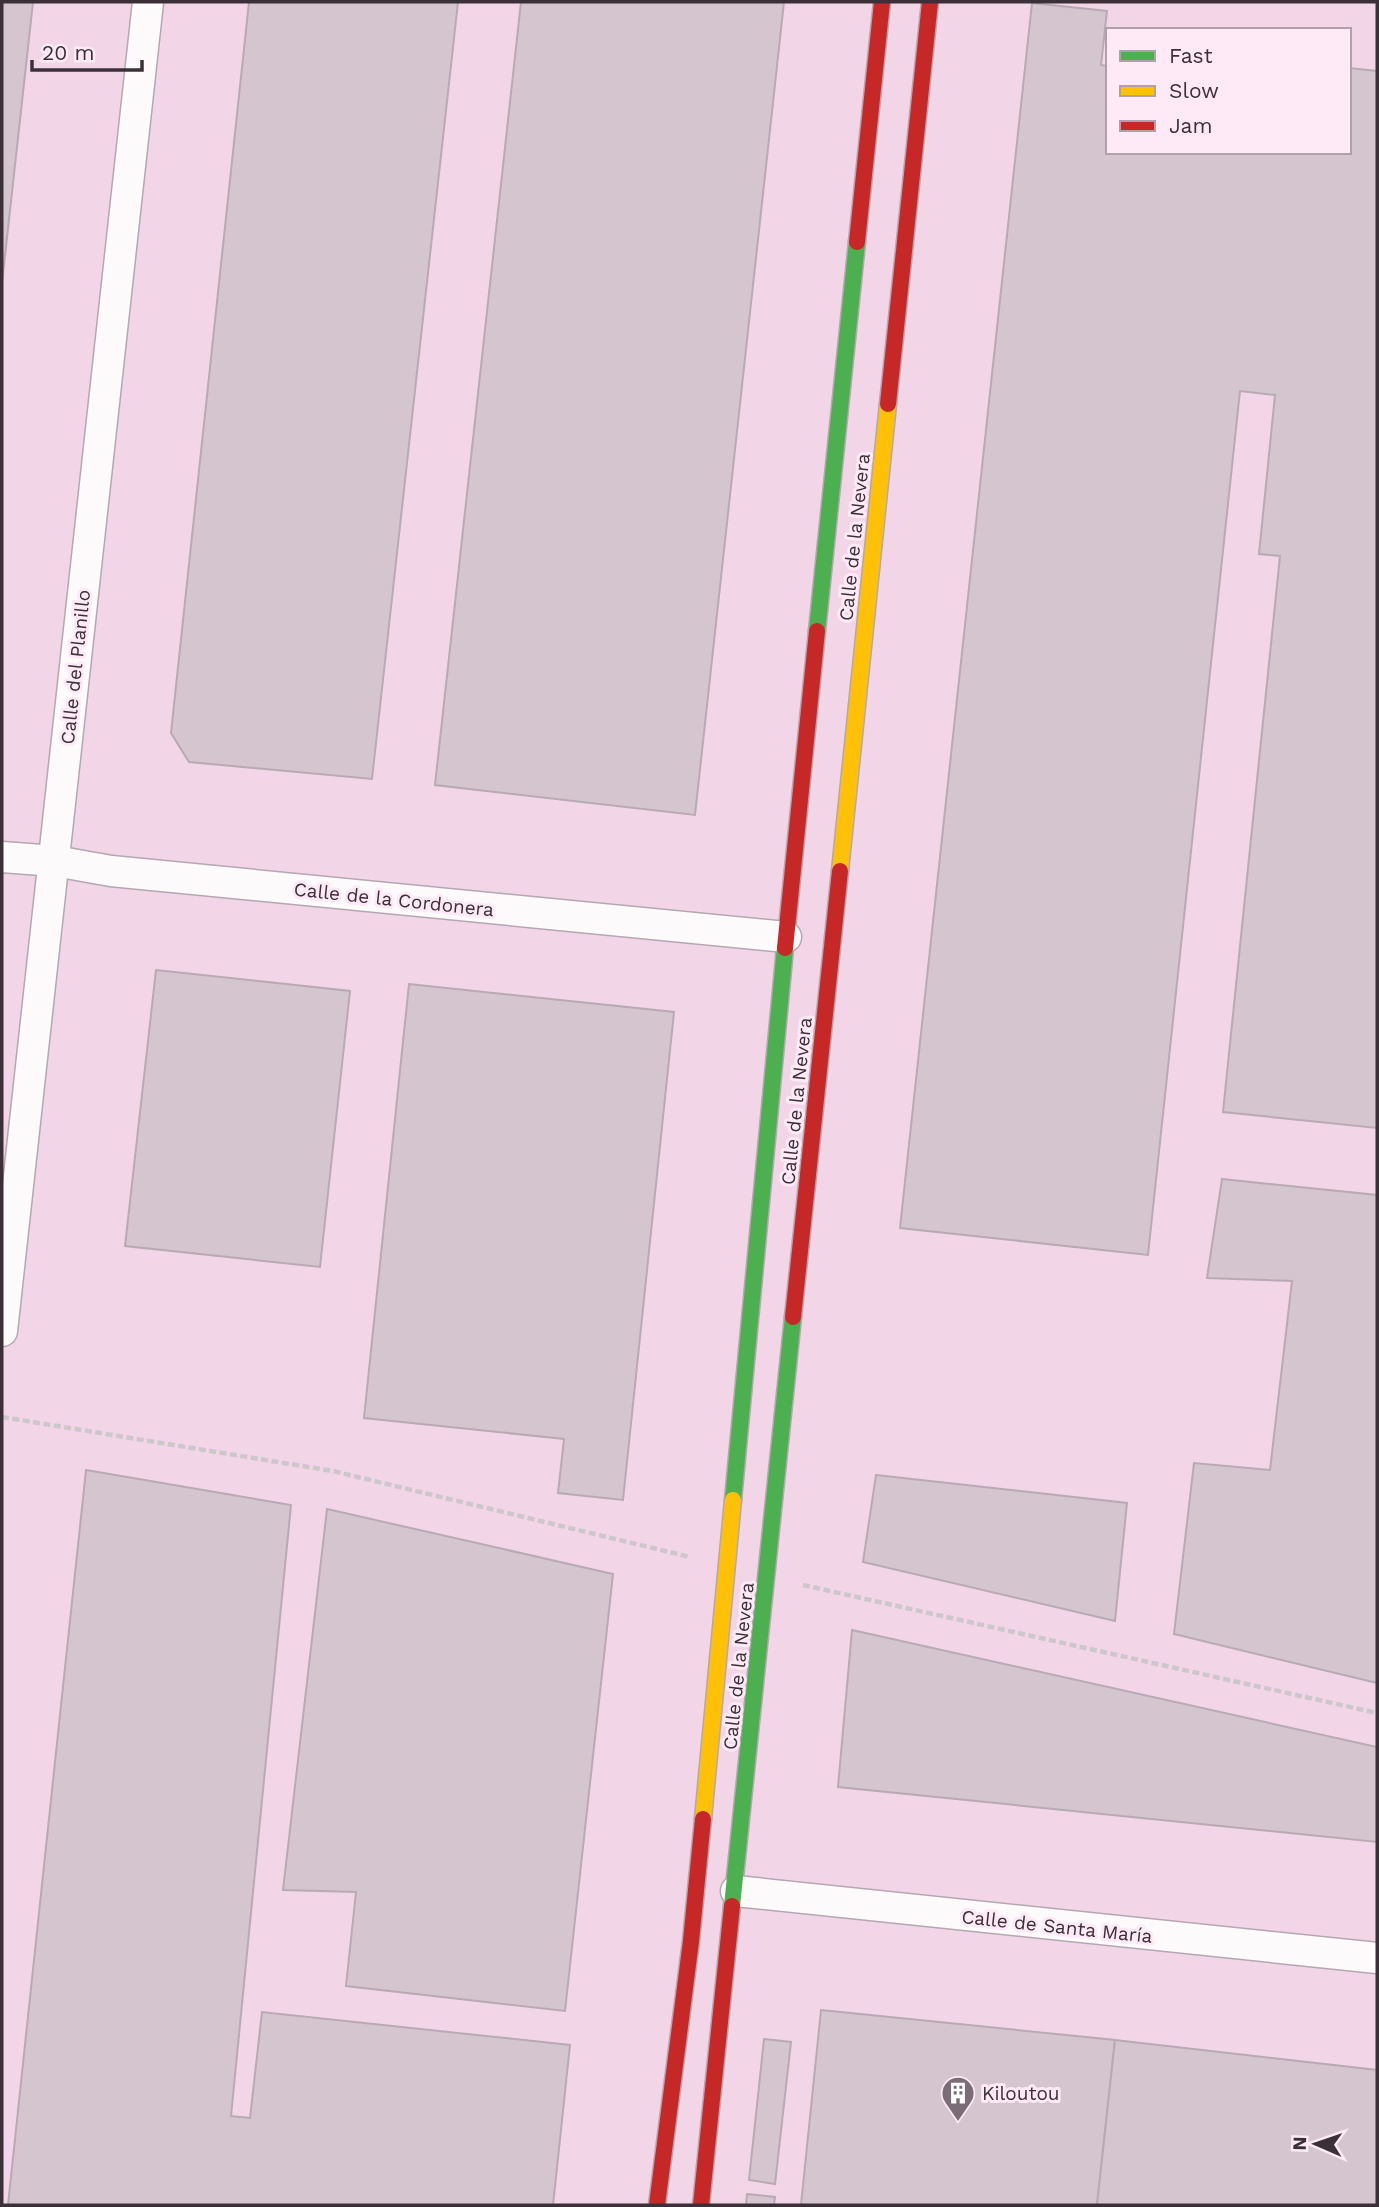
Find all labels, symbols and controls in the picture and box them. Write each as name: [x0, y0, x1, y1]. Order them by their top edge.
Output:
scale bar: [32, 28, 142, 72]
legend: [1106, 28, 1351, 154]
text: 20 m: [42, 40, 94, 65]
text: Fast: [1169, 43, 1213, 68]
text: Slow: [1169, 78, 1219, 103]
text: Jam: [1169, 113, 1212, 138]
street label: Calle de la Nevera: [834, 452, 875, 622]
street label: Calle del Planillo: [56, 589, 95, 746]
street label: Calle de la Cordonera: [293, 878, 495, 921]
street label: Calle de la Nevera: [776, 1016, 817, 1186]
street label: Calle de la Nevera: [718, 1581, 759, 1751]
street label: Calle de Santa María: [960, 1905, 1154, 1948]
building icon: Kiloutou: [939, 2074, 977, 2123]
place label: Kiloutou: [982, 2082, 1060, 2105]
north arrow: [1281, 2109, 1351, 2179]
text: N: [1288, 2136, 1311, 2151]

